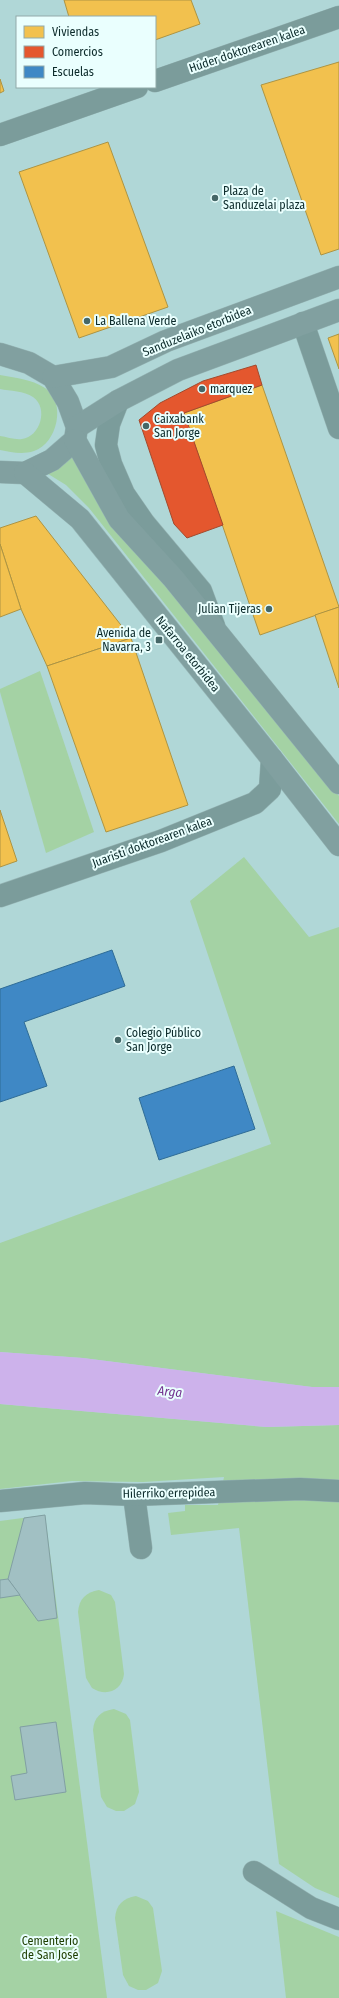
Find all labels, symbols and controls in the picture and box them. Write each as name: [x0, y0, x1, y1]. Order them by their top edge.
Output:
legend: [16, 16, 156, 88]
street label: Húder doktorearen kalea: [187, 23, 307, 75]
text: Viviendas: [52, 25, 99, 39]
text: Comercios: [52, 45, 103, 59]
text: Escuelas: [52, 65, 94, 79]
place label: Plaza de Sanduzelai plaza: [223, 184, 305, 212]
marker: Plaza de Sanduzelai plaza: [210, 193, 220, 203]
street label: Sanduzelaiko etorbidea: [141, 303, 253, 359]
place label: La Ballena Verde: [95, 314, 177, 328]
marker: La Ballena Verde: [82, 316, 92, 326]
place label: marquez: [210, 382, 253, 396]
marker: marquez: [197, 384, 207, 394]
place label: Caixabank San Jorge: [154, 412, 204, 440]
marker: Caixabank San Jorge: [141, 421, 151, 431]
place label: Julian Tijeras: [198, 602, 261, 616]
marker: Julian Tijeras: [264, 604, 274, 614]
street label: Nafarroa etorbidea: [153, 613, 223, 695]
place label: Avenida de Navarra, 3: [97, 626, 151, 654]
marker: Avenida de Navarra, 3: [154, 635, 164, 645]
street label: Juaristi doktorearen kalea: [90, 814, 214, 870]
place label: Colegio Público San Jorge: [126, 1026, 201, 1054]
marker: Colegio Público San Jorge: [113, 1035, 123, 1045]
water label: Arga: [156, 1383, 183, 1400]
street label: Hilerriko errepidea: [122, 1485, 216, 1501]
park label: Cementerio de San José: [22, 1934, 78, 1962]

